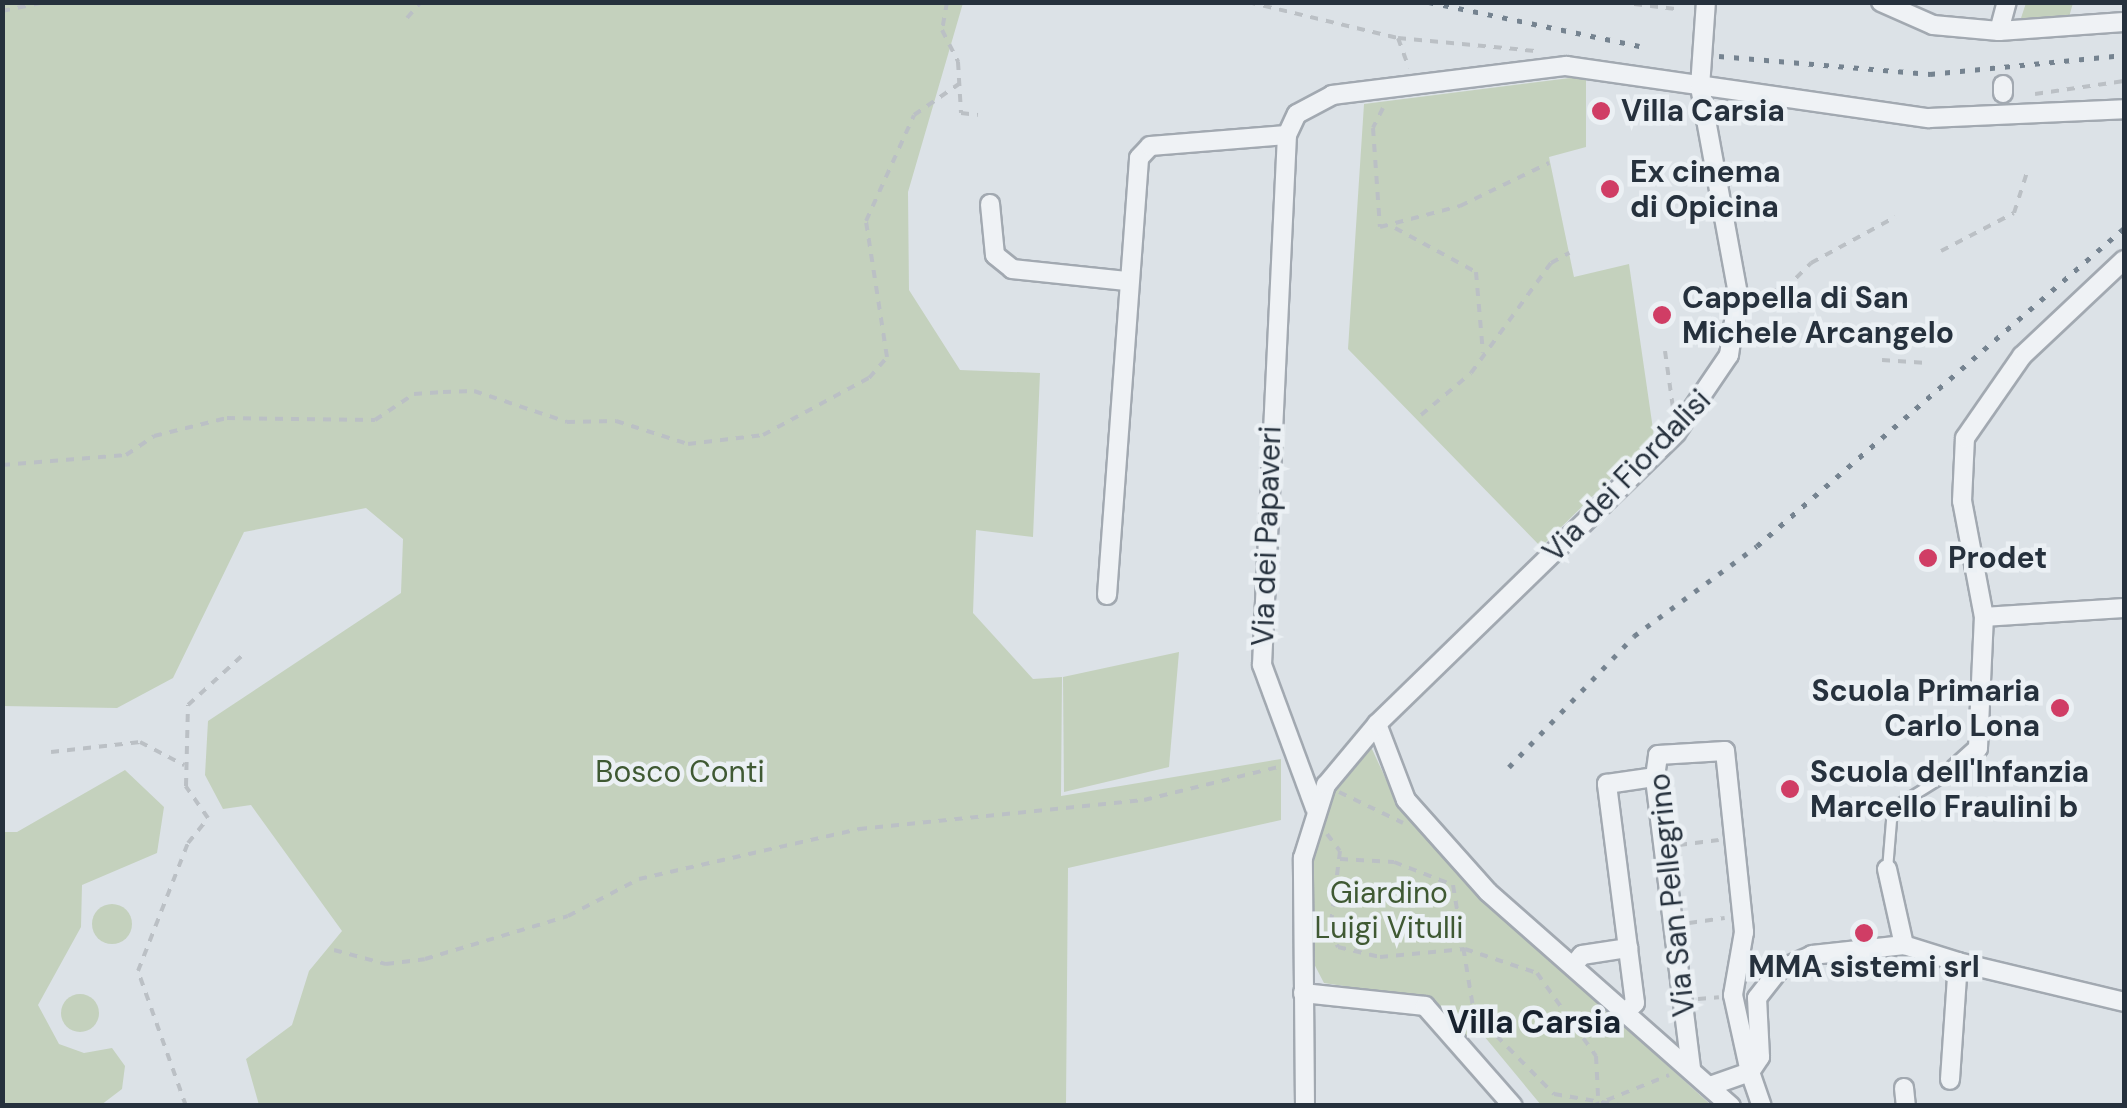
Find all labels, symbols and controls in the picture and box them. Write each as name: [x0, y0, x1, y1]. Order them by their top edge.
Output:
place label: Villa Carsia: [1621, 93, 1785, 129]
marker: Villa Carsia: [1590, 100, 1612, 122]
place label: Ex cinema di Opicina: [1630, 154, 1780, 224]
marker: Ex cinema di Opicina: [1599, 178, 1621, 200]
place label: Cappella di San Michele Arcangelo: [1682, 280, 1954, 350]
marker: Cappella di San Michele Arcangelo: [1651, 304, 1673, 326]
street label: Via dei Fiordalisi: [1536, 382, 1718, 570]
street label: Via dei Papaveri: [1245, 425, 1289, 647]
place label: Prodet: [1948, 540, 2047, 576]
marker: Prodet: [1917, 547, 1939, 569]
place label: Scuola Primaria Carlo Lona: [1811, 673, 2040, 744]
marker: Scuola Primaria Carlo Lona: [2049, 697, 2071, 719]
park label: Bosco Conti: [595, 754, 765, 790]
place label: Scuola dell'Infanzia Marcello Fraulini b: [1810, 754, 2089, 824]
street label: Via San Pellegrino: [1641, 772, 1703, 1018]
marker: Scuola dell'Infanzia Marcello Fraulini b: [1779, 778, 1801, 800]
park label: Giardino Luigi Vitulli: [1315, 875, 1463, 946]
marker: MMA sistemi srl: [1853, 922, 1875, 944]
place label: MMA sistemi srl: [1748, 949, 1980, 985]
district label: Villa Carsia: [1447, 1003, 1621, 1041]

